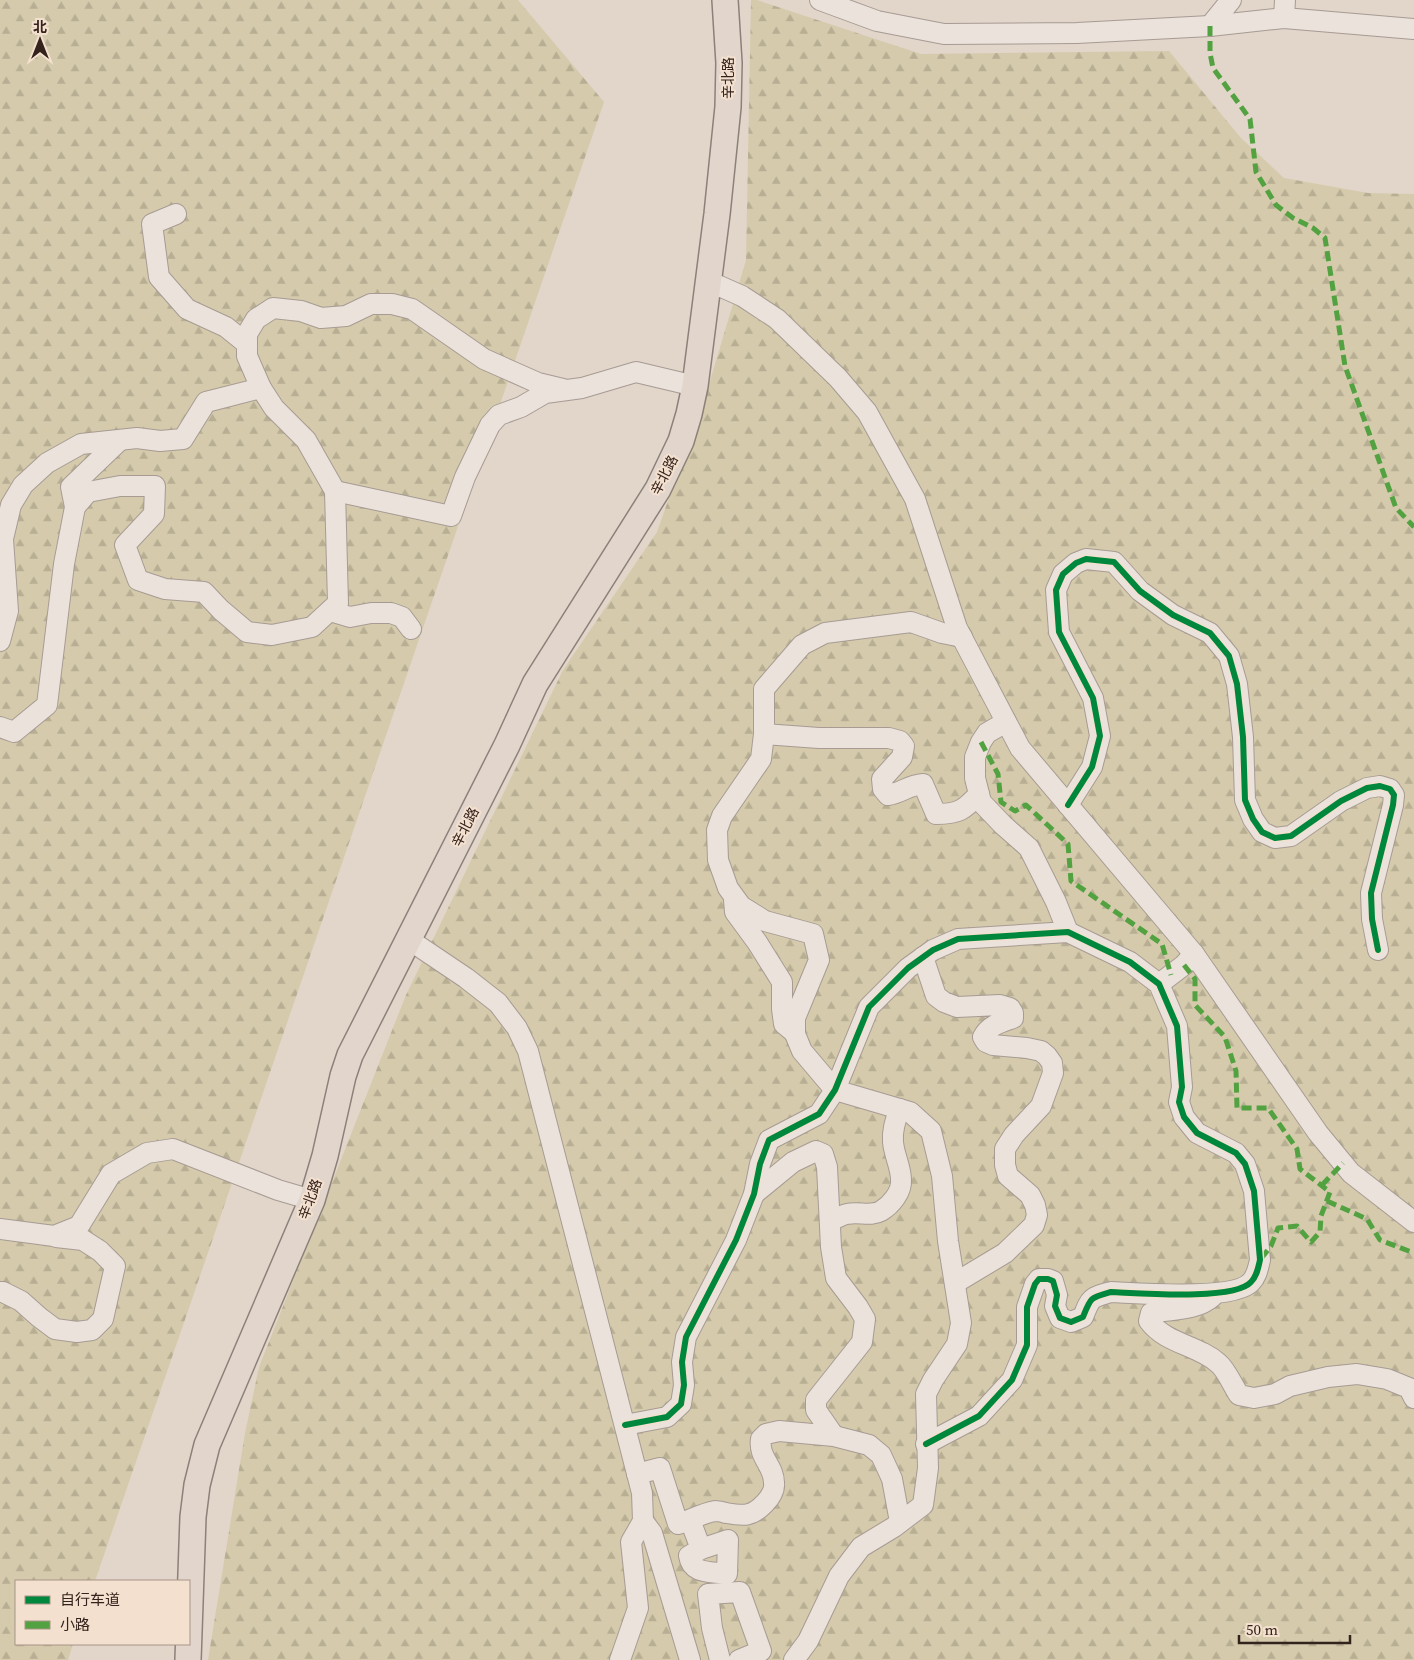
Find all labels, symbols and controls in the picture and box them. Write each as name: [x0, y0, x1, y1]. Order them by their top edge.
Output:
north arrow: [15, 15, 65, 65]
text: 北: [33, 17, 47, 37]
street label: 辛北路: [718, 57, 738, 99]
street label: 辛北路: [646, 452, 682, 498]
street label: 辛北路: [447, 804, 483, 850]
street label: 辛北路: [293, 1176, 327, 1222]
legend: [15, 1580, 190, 1645]
text: 自行车道: [60, 1589, 120, 1610]
scale bar: [1239, 1612, 1350, 1644]
text: 小路: [60, 1614, 90, 1635]
text: 50 m: [1246, 1619, 1278, 1640]

